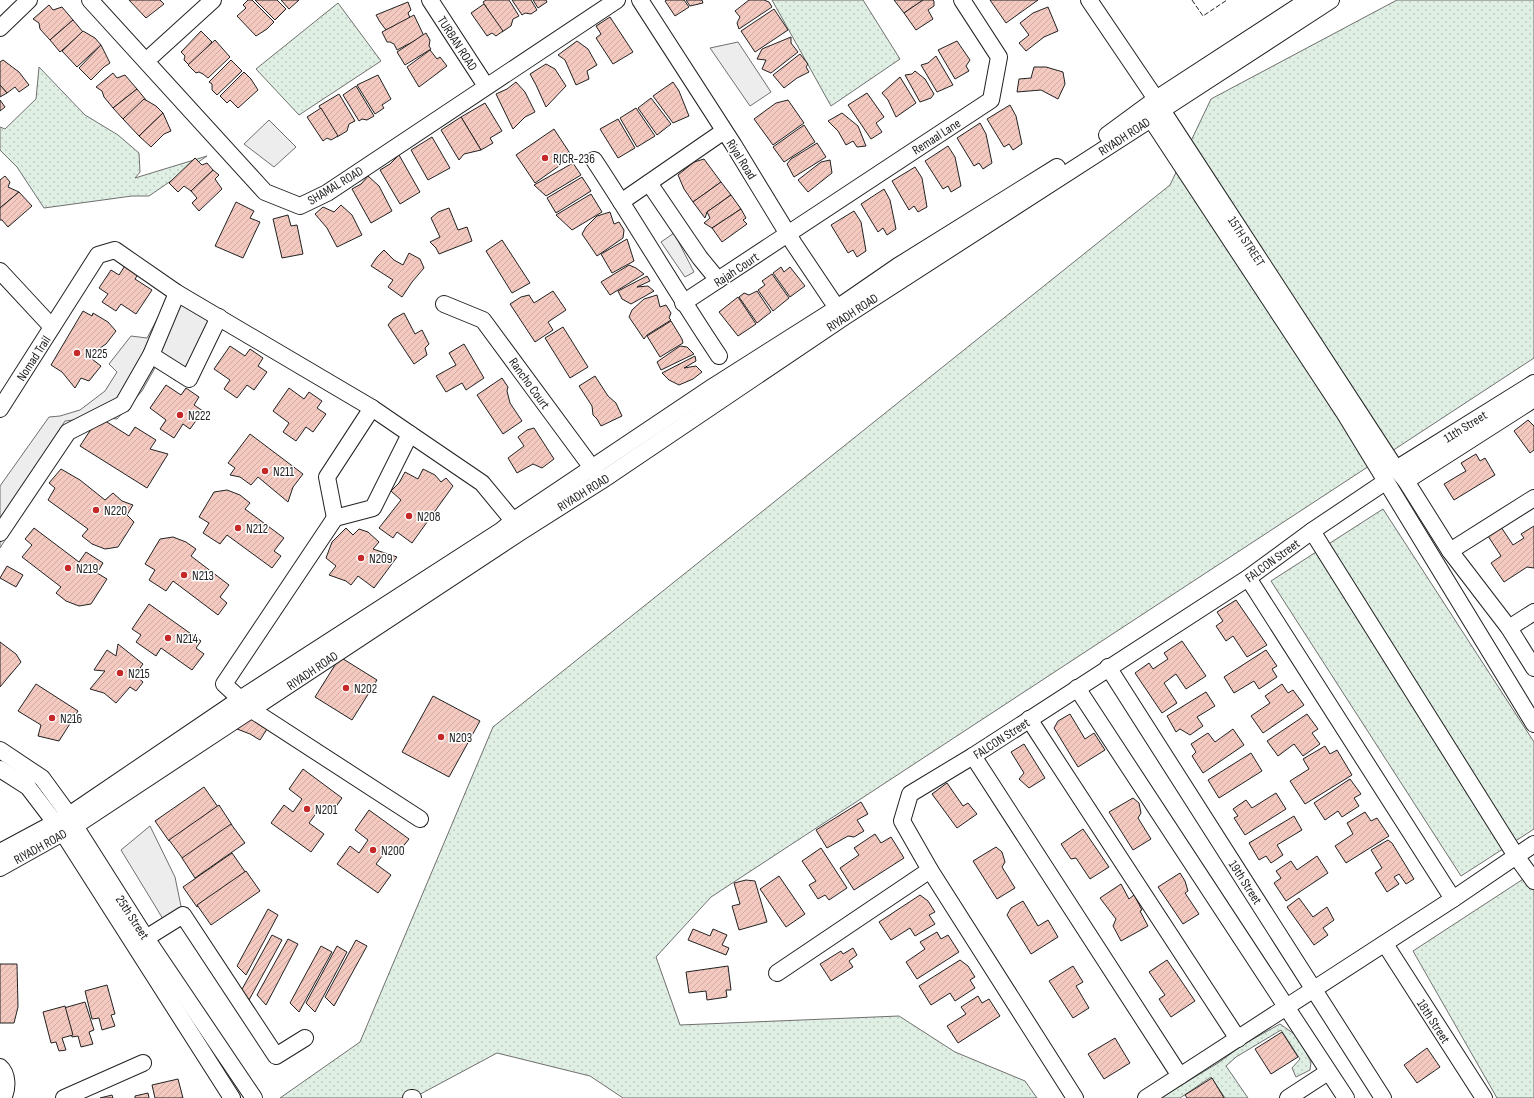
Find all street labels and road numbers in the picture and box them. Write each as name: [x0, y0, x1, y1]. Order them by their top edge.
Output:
street label: TURBAN ROAD: [434, 13, 481, 74]
street label: RIYADH ROAD: [1096, 114, 1153, 159]
street label: Remaal Lane: [909, 115, 964, 158]
street label: Riyal Road: [723, 136, 760, 183]
street label: SHAMAL ROAD: [305, 163, 366, 209]
street label: 15TH STREET: [1224, 214, 1268, 270]
street label: Rajah Court: [711, 249, 762, 291]
street label: RIYADH ROAD: [824, 290, 881, 335]
street label: Nomad Trail: [13, 333, 54, 384]
street label: Rancho Court: [505, 355, 553, 412]
street label: 11th Street: [1441, 407, 1490, 446]
street label: RIYADH ROAD: [555, 471, 613, 515]
street label: FALCON Street: [1242, 536, 1303, 586]
street label: RIYADH ROAD: [284, 648, 341, 694]
street label: FALCON Street: [970, 715, 1033, 763]
street label: RIYADH ROAD: [11, 826, 70, 868]
street label: 19th Street: [1225, 857, 1265, 908]
street label: 25th Street: [112, 892, 152, 943]
street label: 18th Street: [1413, 997, 1453, 1047]

